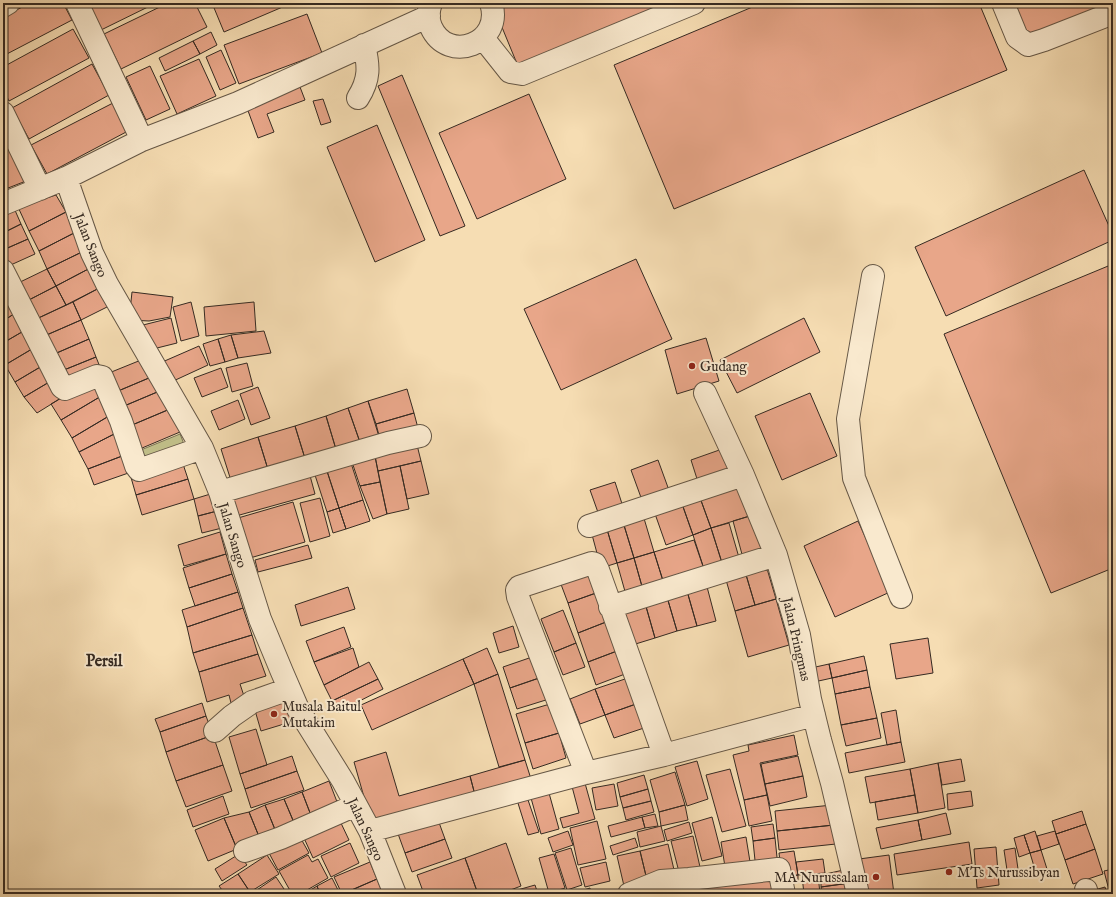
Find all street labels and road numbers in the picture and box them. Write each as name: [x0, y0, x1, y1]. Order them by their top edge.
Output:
street label: Jalan Sango: [68, 209, 111, 280]
street label: Jalan Sango: [213, 498, 251, 571]
street label: Jalan Pringmas: [777, 594, 814, 683]
street label: Jalan Sango: [342, 793, 388, 864]

